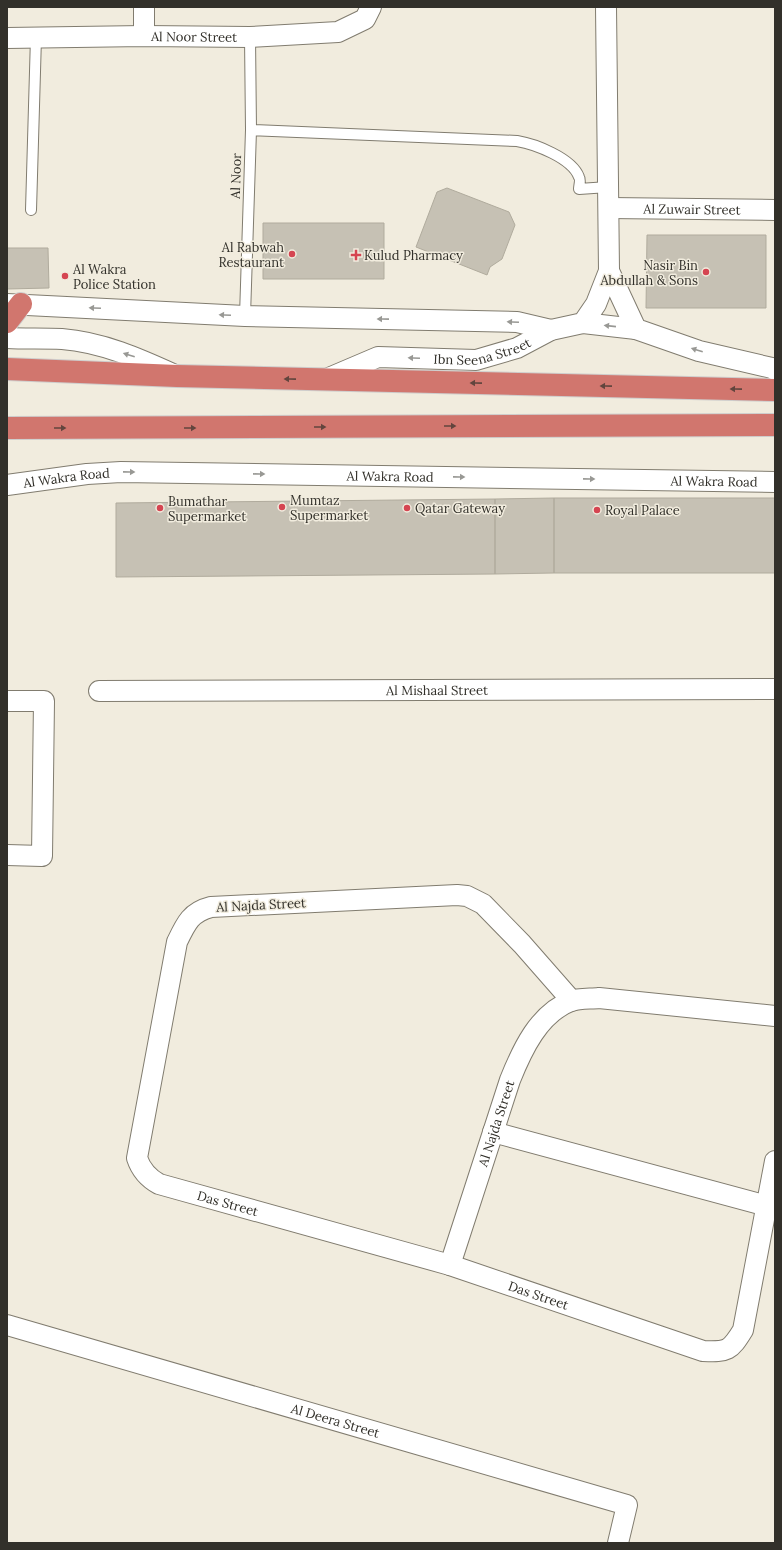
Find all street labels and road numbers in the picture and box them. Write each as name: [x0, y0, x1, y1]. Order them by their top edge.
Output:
street label: Al Noor Street: [150, 28, 237, 45]
street label: Al Noor: [227, 152, 245, 200]
street label: Al Zuwair Street: [642, 200, 741, 218]
street label: Ibn Seena Street: [433, 334, 534, 369]
street label: Al Wakra Road: [21, 464, 110, 491]
street label: Al Wakra Road: [345, 467, 434, 485]
street label: Al Wakra Road: [669, 472, 758, 490]
street label: Al Mishaal Street: [385, 681, 488, 699]
street label: Al Najda Street: [215, 894, 306, 916]
street label: Al Najda Street: [474, 1078, 518, 1170]
street label: Das Street: [195, 1187, 260, 1220]
street label: Das Street: [506, 1277, 571, 1313]
street label: Al Deera Street: [288, 1399, 382, 1441]

